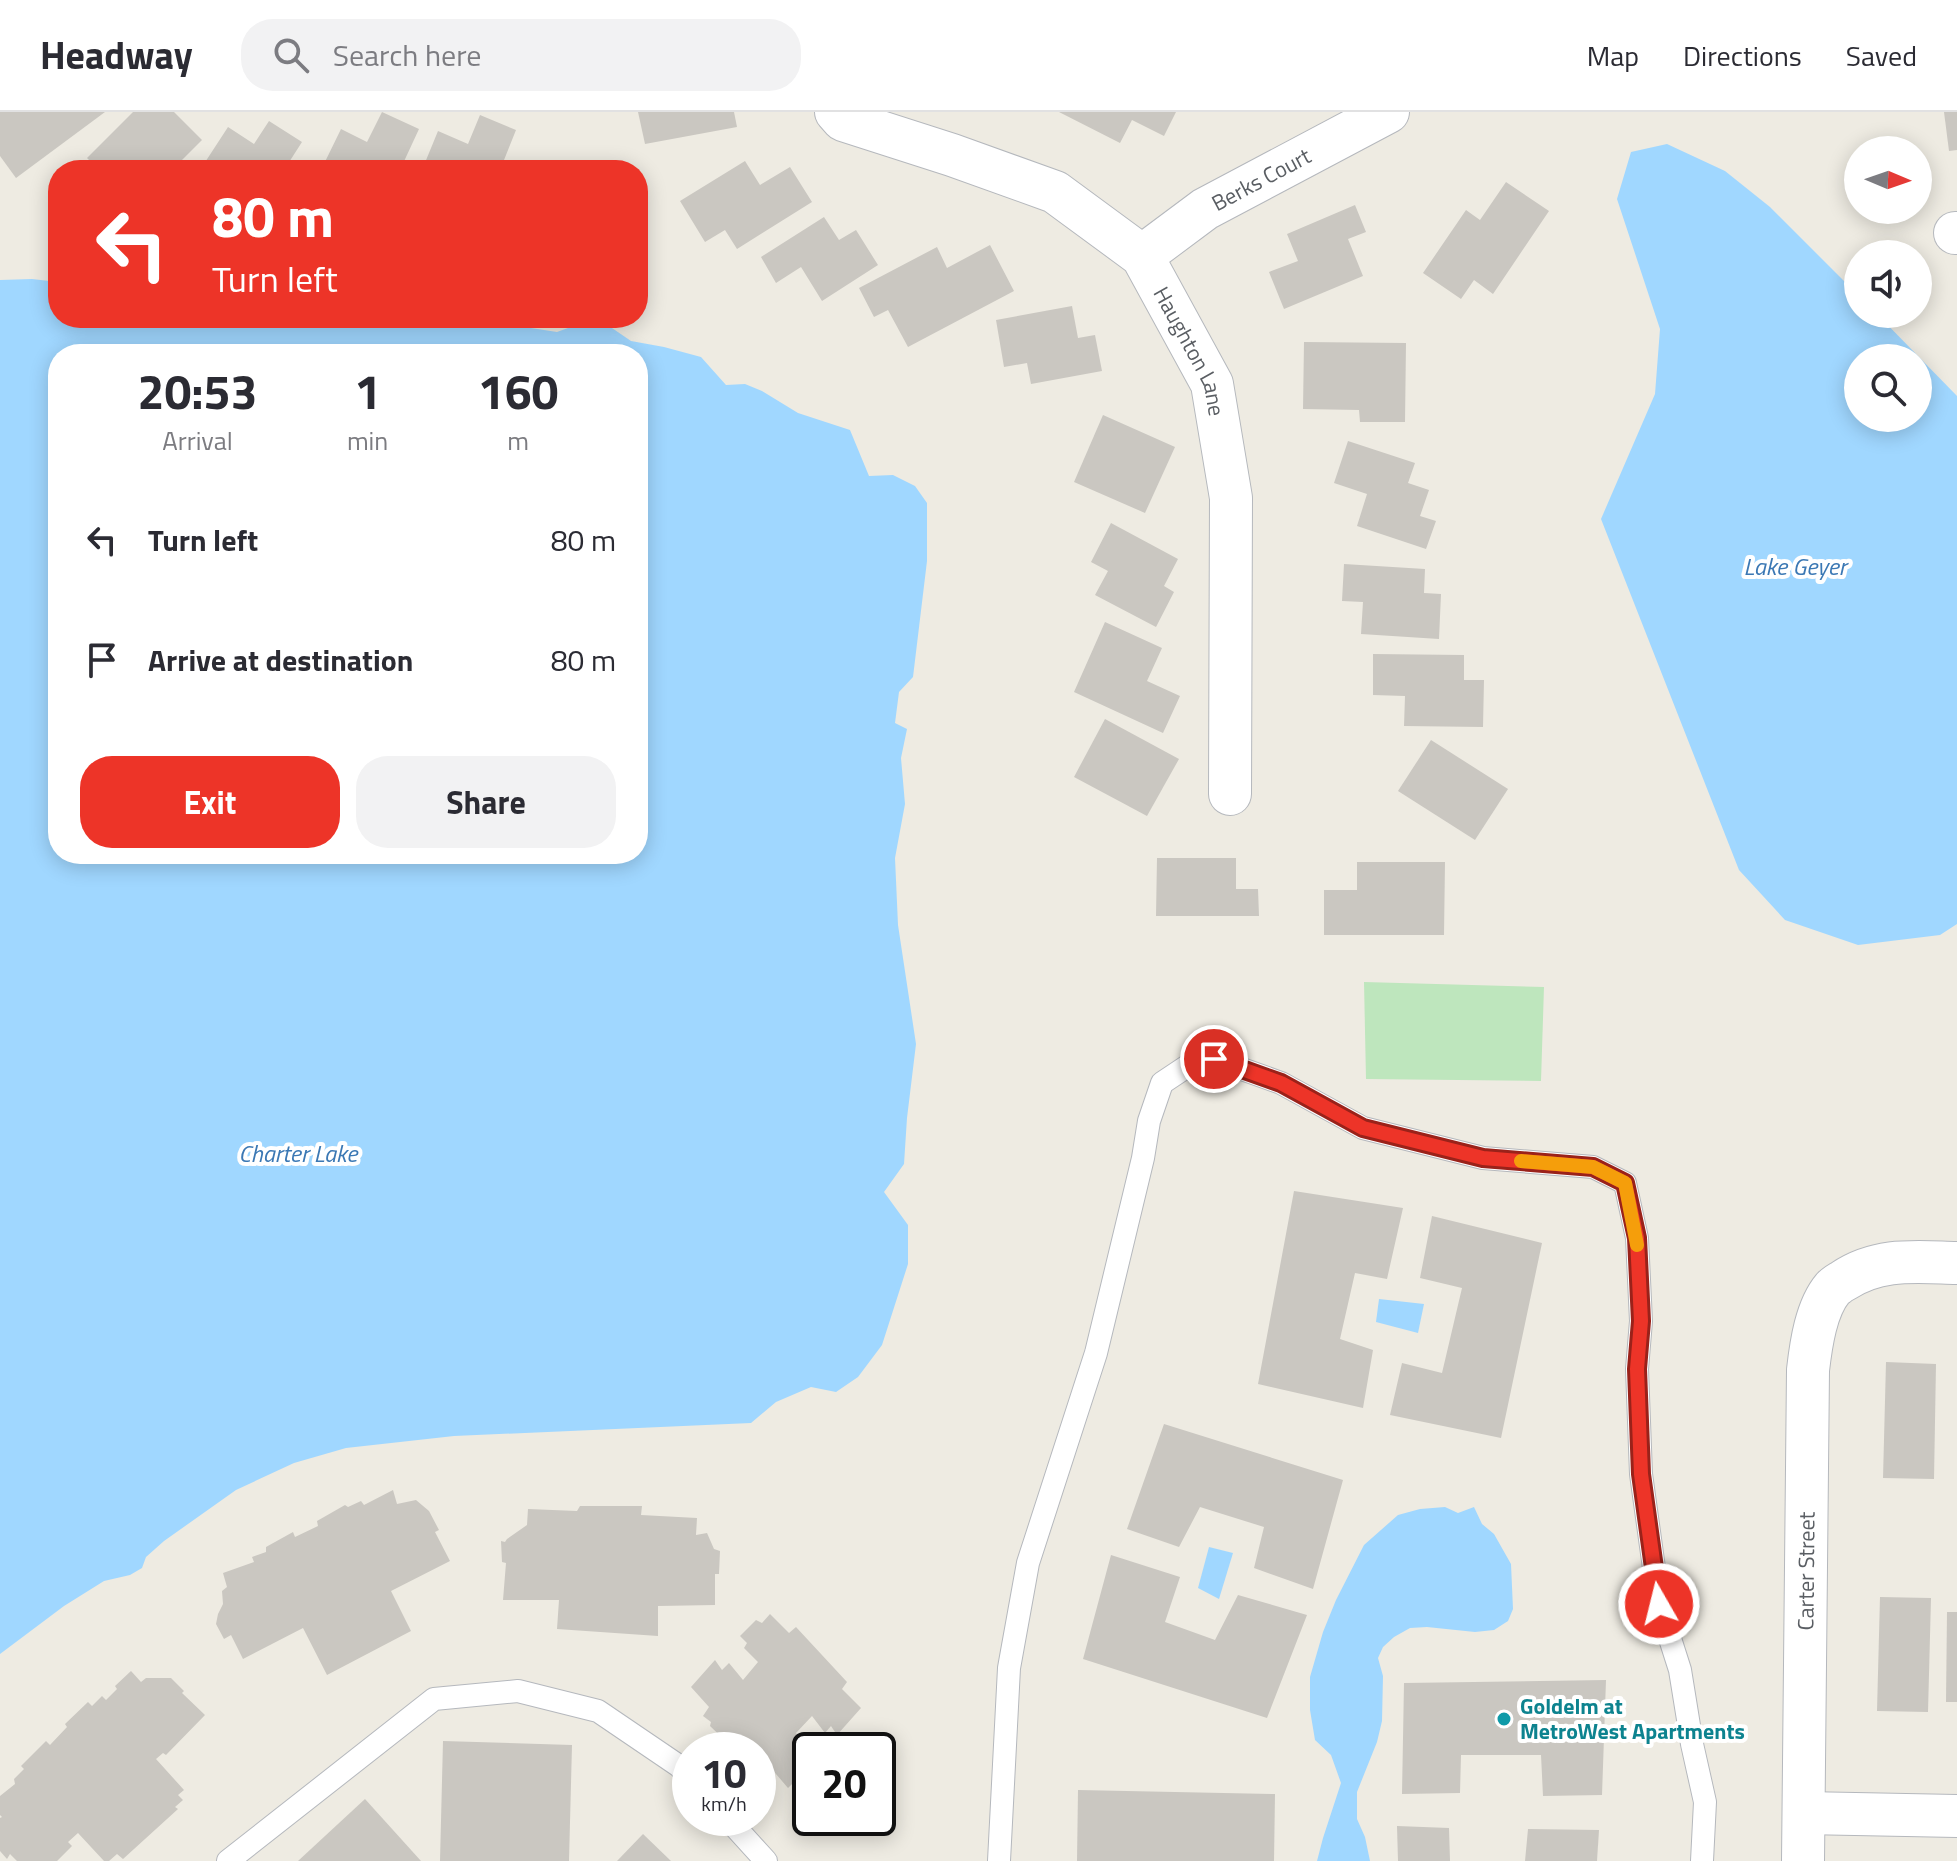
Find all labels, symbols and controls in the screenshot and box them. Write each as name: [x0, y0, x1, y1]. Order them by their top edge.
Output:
search box: [241, 19, 801, 91]
text: Headway: [40, 26, 193, 84]
text: Search here: [333, 32, 481, 78]
icon: search: [269, 33, 313, 77]
text: Map: [1587, 34, 1639, 77]
text: Directions: [1683, 34, 1802, 77]
text: Saved: [1846, 34, 1917, 77]
north arrow: [1844, 136, 1932, 224]
map controls: [1844, 136, 1932, 432]
street label: Berks Court: [1205, 139, 1317, 220]
text: 80 m: [212, 174, 334, 259]
icon: left: [80, 192, 184, 296]
button: sound: [1844, 240, 1932, 328]
text: Turn left: [212, 251, 338, 306]
street label: Haughton Lane: [1145, 280, 1234, 419]
button: search: [1844, 344, 1932, 432]
text: 20:53: [138, 355, 257, 428]
text: 1: [354, 355, 381, 428]
text: 160: [478, 355, 558, 428]
text: Arrival: [162, 421, 233, 460]
text: min: [347, 421, 388, 460]
text: m: [507, 421, 529, 460]
text: Turn left: [148, 517, 258, 563]
text: 80 m: [551, 517, 616, 563]
icon: left: [80, 518, 124, 562]
water label: Lake Geyer: [1744, 548, 1850, 584]
text: Arrive at destination: [148, 637, 413, 683]
text: 80 m: [551, 637, 616, 683]
icon: arrive: [80, 638, 124, 682]
button: Exit: [80, 756, 340, 848]
button: Share: [356, 756, 616, 848]
pin: [1180, 1025, 1248, 1093]
icon: arrive: [1192, 1037, 1236, 1081]
water label: Charter Lake: [239, 1135, 359, 1171]
street label: Carter Street: [1788, 1511, 1824, 1631]
position arrow: [1617, 1562, 1701, 1646]
place label: Goldelm at MetroWest Apartments: [1520, 1689, 1745, 1748]
marker: Goldelm at MetroWest Apartments: [1495, 1710, 1513, 1728]
speed limit sign: 20: [792, 1732, 896, 1836]
text: 10: [702, 1743, 746, 1804]
text: km/h: [701, 1788, 747, 1819]

